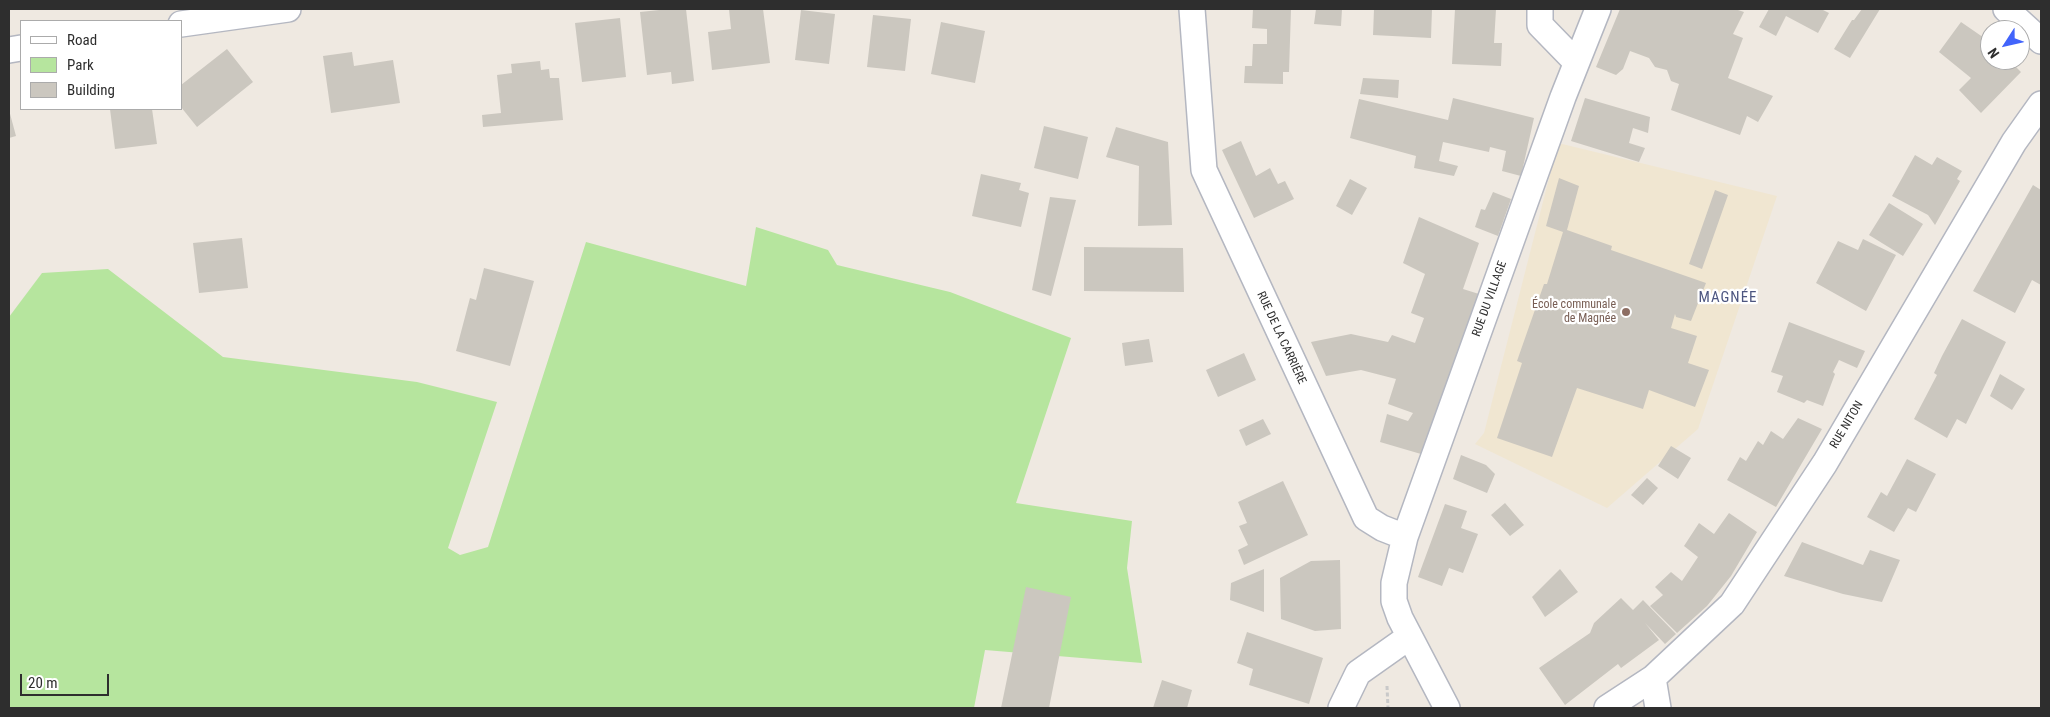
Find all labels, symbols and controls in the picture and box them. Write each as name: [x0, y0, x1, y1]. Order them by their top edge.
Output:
legend: [20, 20, 182, 110]
north arrow: [1980, 20, 2030, 70]
text: Road: [67, 31, 97, 49]
text: N: [1985, 45, 2003, 61]
text: Park: [67, 56, 94, 74]
text: Building: [67, 81, 115, 99]
street label: RUE DU VILLAGE: [1470, 259, 1510, 339]
street label: RUE DE LA CARRIÈRE: [1253, 289, 1309, 387]
district label: MAGNÉE: [1698, 289, 1758, 307]
place label: École communale de Magnée: [1532, 298, 1616, 326]
marker: École communale de Magnée: [1620, 306, 1632, 318]
street label: RUE NITON: [1827, 399, 1867, 451]
scale bar: [22, 664, 111, 696]
text: 20 m: [28, 674, 58, 692]

